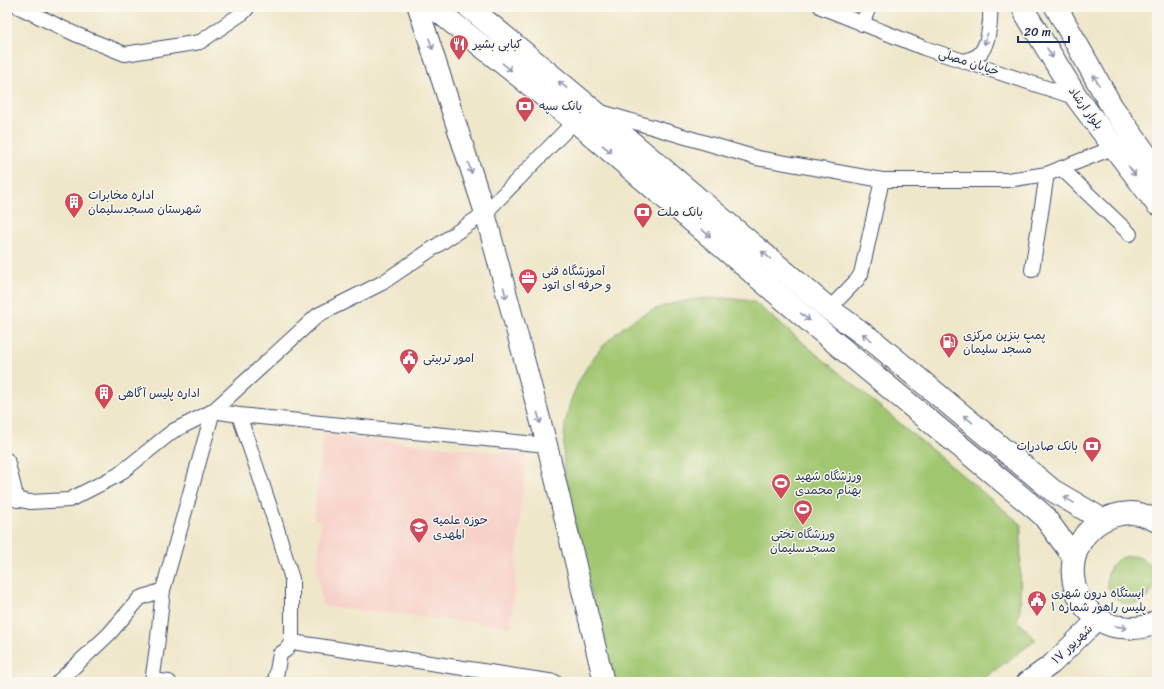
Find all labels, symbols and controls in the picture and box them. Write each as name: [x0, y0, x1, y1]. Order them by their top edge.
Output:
scale bar: [1018, 18, 1069, 44]
text: 20 m: [1024, 21, 1051, 43]
one-way arrow: [982, 32, 989, 45]
restaurant icon: کبابی بشیر: [448, 33, 470, 61]
place label: کبابی بشیر: [472, 33, 522, 55]
one-way arrow: [427, 38, 435, 50]
street label: خیابان مصلی: [936, 42, 1002, 82]
one-way arrow: [1046, 47, 1054, 59]
one-way arrow: [501, 62, 512, 71]
one-way arrow: [1092, 74, 1100, 86]
one-way arrow: [558, 80, 569, 89]
street label: بلوار ارشاد: [1063, 82, 1109, 134]
bank icon: بانک سپه: [514, 95, 536, 123]
place label: بانک سپه: [539, 95, 582, 117]
one-way arrow: [602, 144, 612, 153]
one-way arrow: [467, 161, 475, 173]
one-way arrow: [1128, 165, 1136, 176]
place label: اداره مخابرات شهرستان مسجدسلیمان: [88, 184, 202, 220]
building icon: اداره مخابرات شهرستان مسجدسلیمان: [63, 191, 85, 219]
bank icon: بانک ملت: [632, 201, 654, 229]
place label: بانک ملت: [657, 201, 703, 223]
one-way arrow: [701, 229, 711, 238]
one-way arrow: [761, 251, 771, 260]
place label: آموزشگاه فنی و حرفه ای اتود: [542, 260, 611, 296]
office icon: آموزشگاه فنی و حرفه ای اتود: [517, 267, 539, 295]
one-way arrow: [502, 286, 510, 299]
one-way arrow: [800, 313, 810, 322]
place label: پمپ بنزین مرکزی مسجد سلیمان: [963, 324, 1045, 360]
fuel station icon: پمپ بنزین مرکزی مسجد سلیمان: [938, 331, 960, 359]
one-way arrow: [862, 332, 873, 341]
public building icon: امور تربیتی: [398, 347, 420, 375]
place label: امور تربیتی: [423, 347, 474, 369]
building icon: اداره پلیس آگاهی: [93, 382, 115, 410]
place label: اداره پلیس آگاهی: [118, 382, 200, 404]
one-way arrow: [536, 412, 543, 425]
one-way arrow: [962, 415, 973, 424]
place label: بانک صادرات: [1017, 435, 1078, 457]
bank icon: بانک صادرات: [1081, 435, 1103, 463]
place label: ورزشگاه شهید بهنام محمدی: [795, 465, 862, 501]
sports icon: ورزشگاه شهید بهنام محمدی: [770, 472, 792, 500]
one-way arrow: [1063, 496, 1075, 504]
sports icon: ورزشگاه تختی مسجدسلیمان: [792, 498, 814, 526]
place label: حوزه علمیه المهدی: [433, 509, 488, 545]
school or university icon: حوزه علمیه المهدی: [408, 516, 430, 544]
place label: ورزشگاه تختی مسجدسلیمان: [770, 523, 836, 559]
place label: ایستگاه درون شهری پلیس راهور شماره ۱: [1051, 582, 1146, 618]
public building icon: ایستگاه درون شهری پلیس راهور شماره ۱: [1026, 589, 1048, 617]
street label: ۱۷ شهریور: [1046, 618, 1098, 670]
one-way arrow: [1114, 623, 1127, 631]

